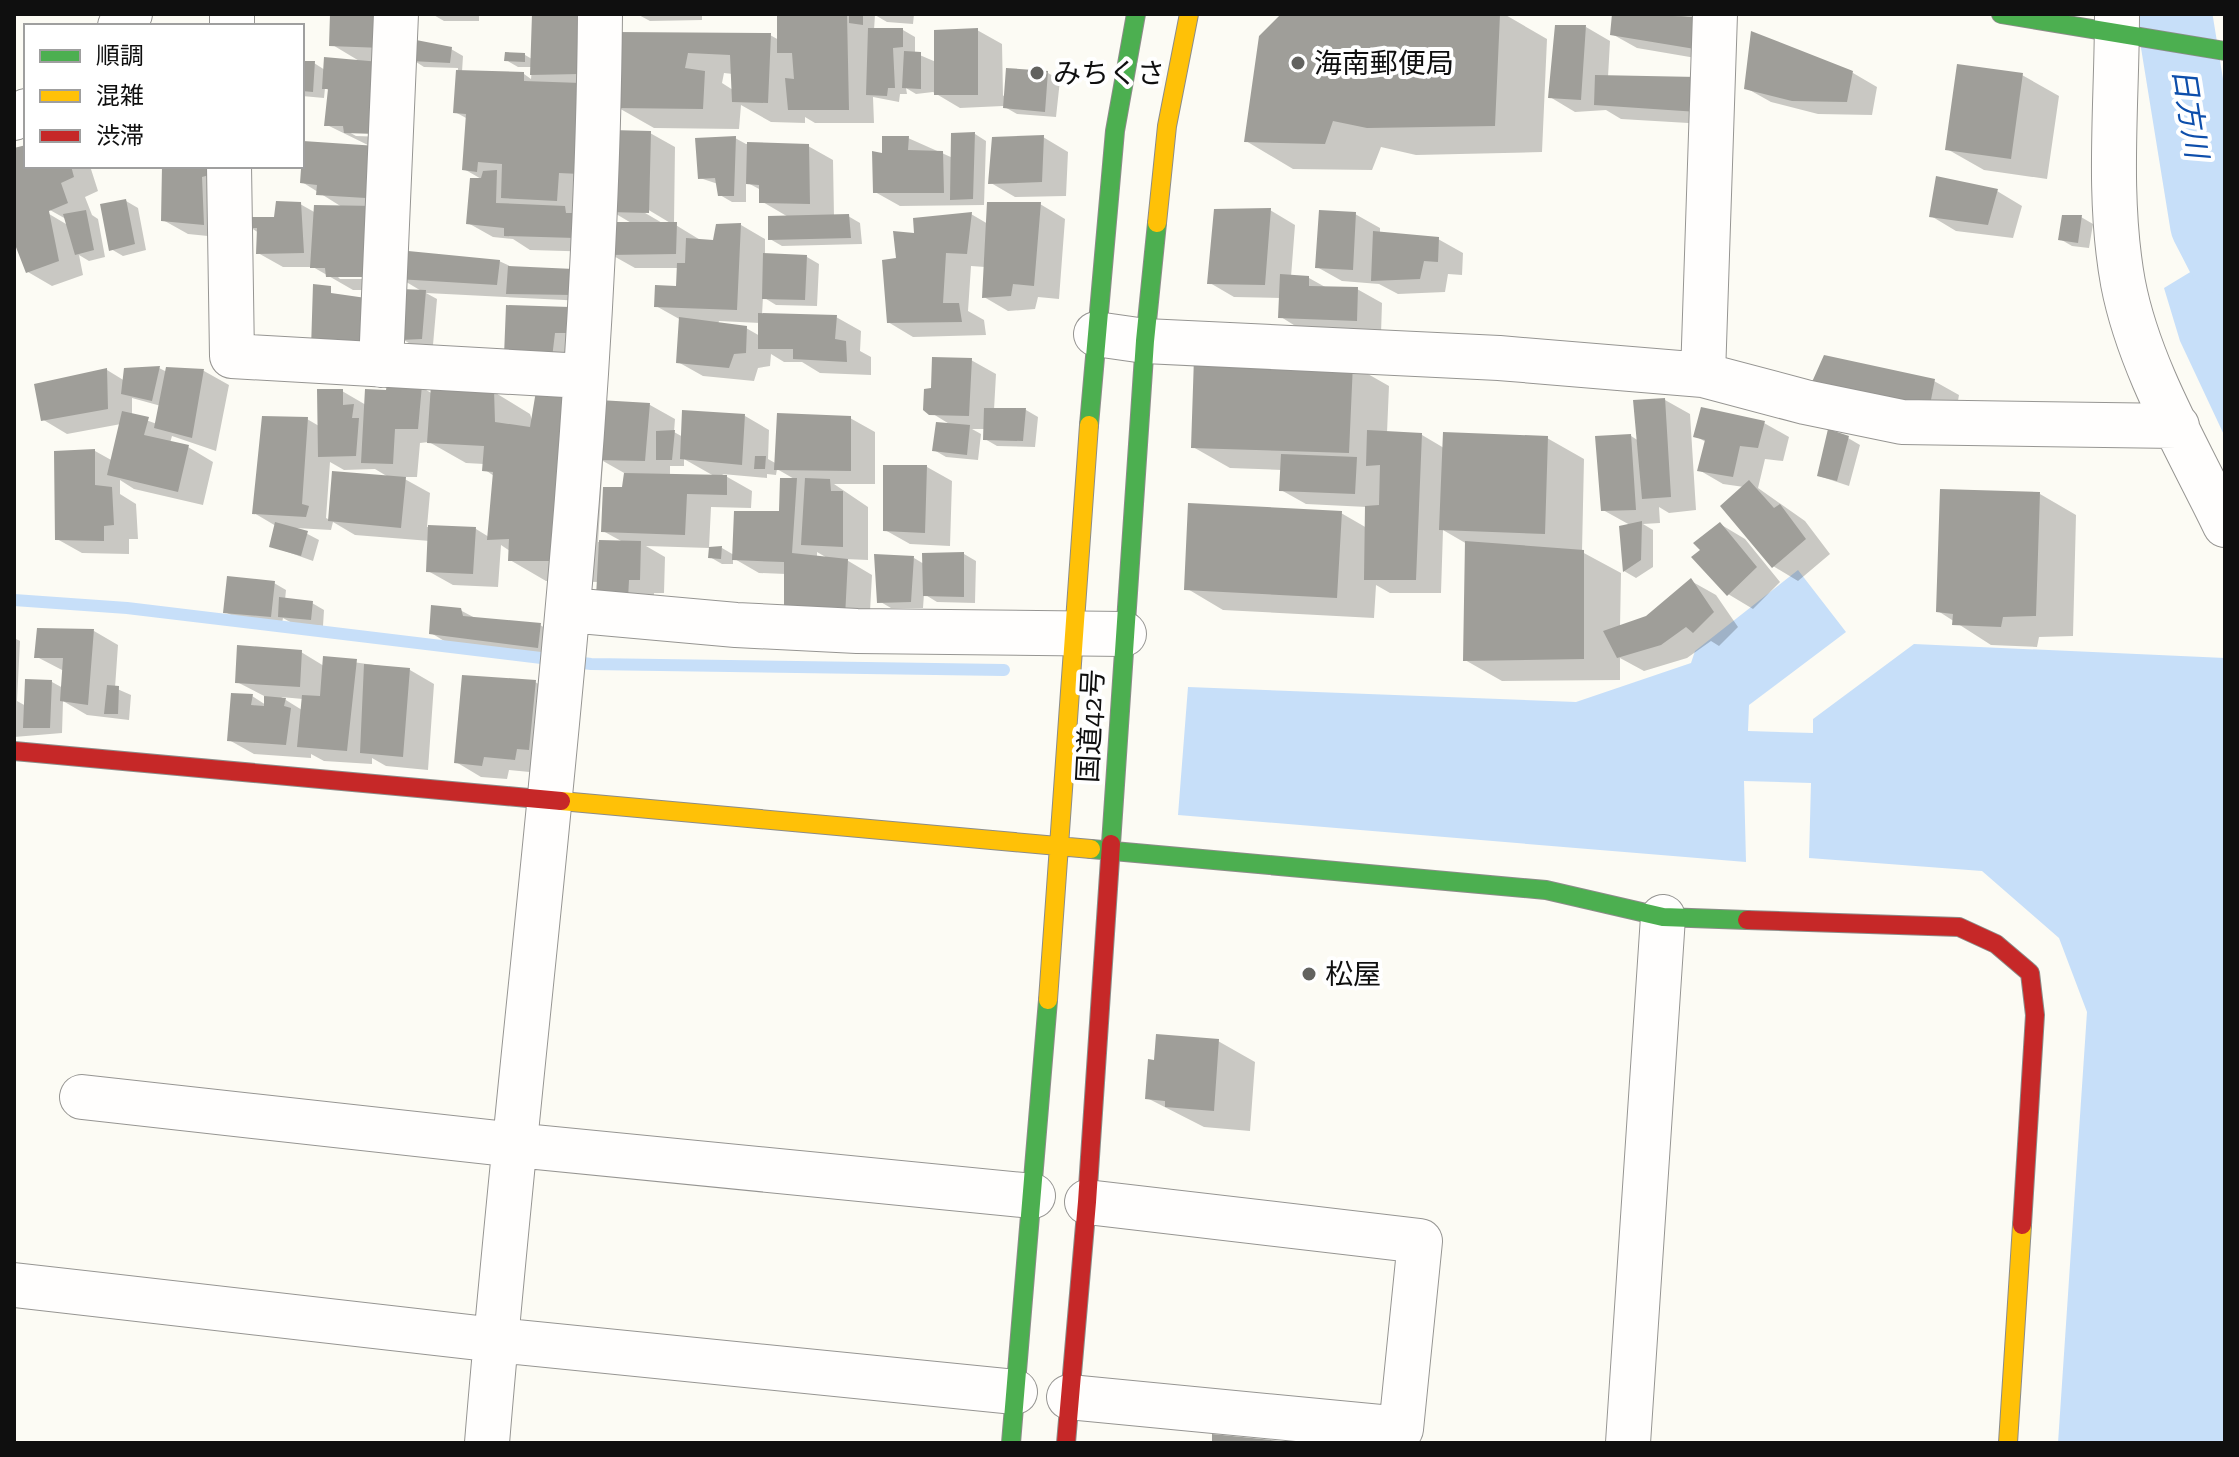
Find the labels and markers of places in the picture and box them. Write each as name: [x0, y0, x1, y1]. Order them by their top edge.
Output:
place label: 海南郵便局: [1314, 47, 1454, 80]
marker: 海南郵便局: [1289, 54, 1307, 72]
place label: みちくさ: [1053, 57, 1165, 90]
marker: みちくさ: [1028, 64, 1046, 82]
place label: 松屋: [1325, 958, 1381, 991]
marker: 松屋: [1300, 965, 1318, 983]

